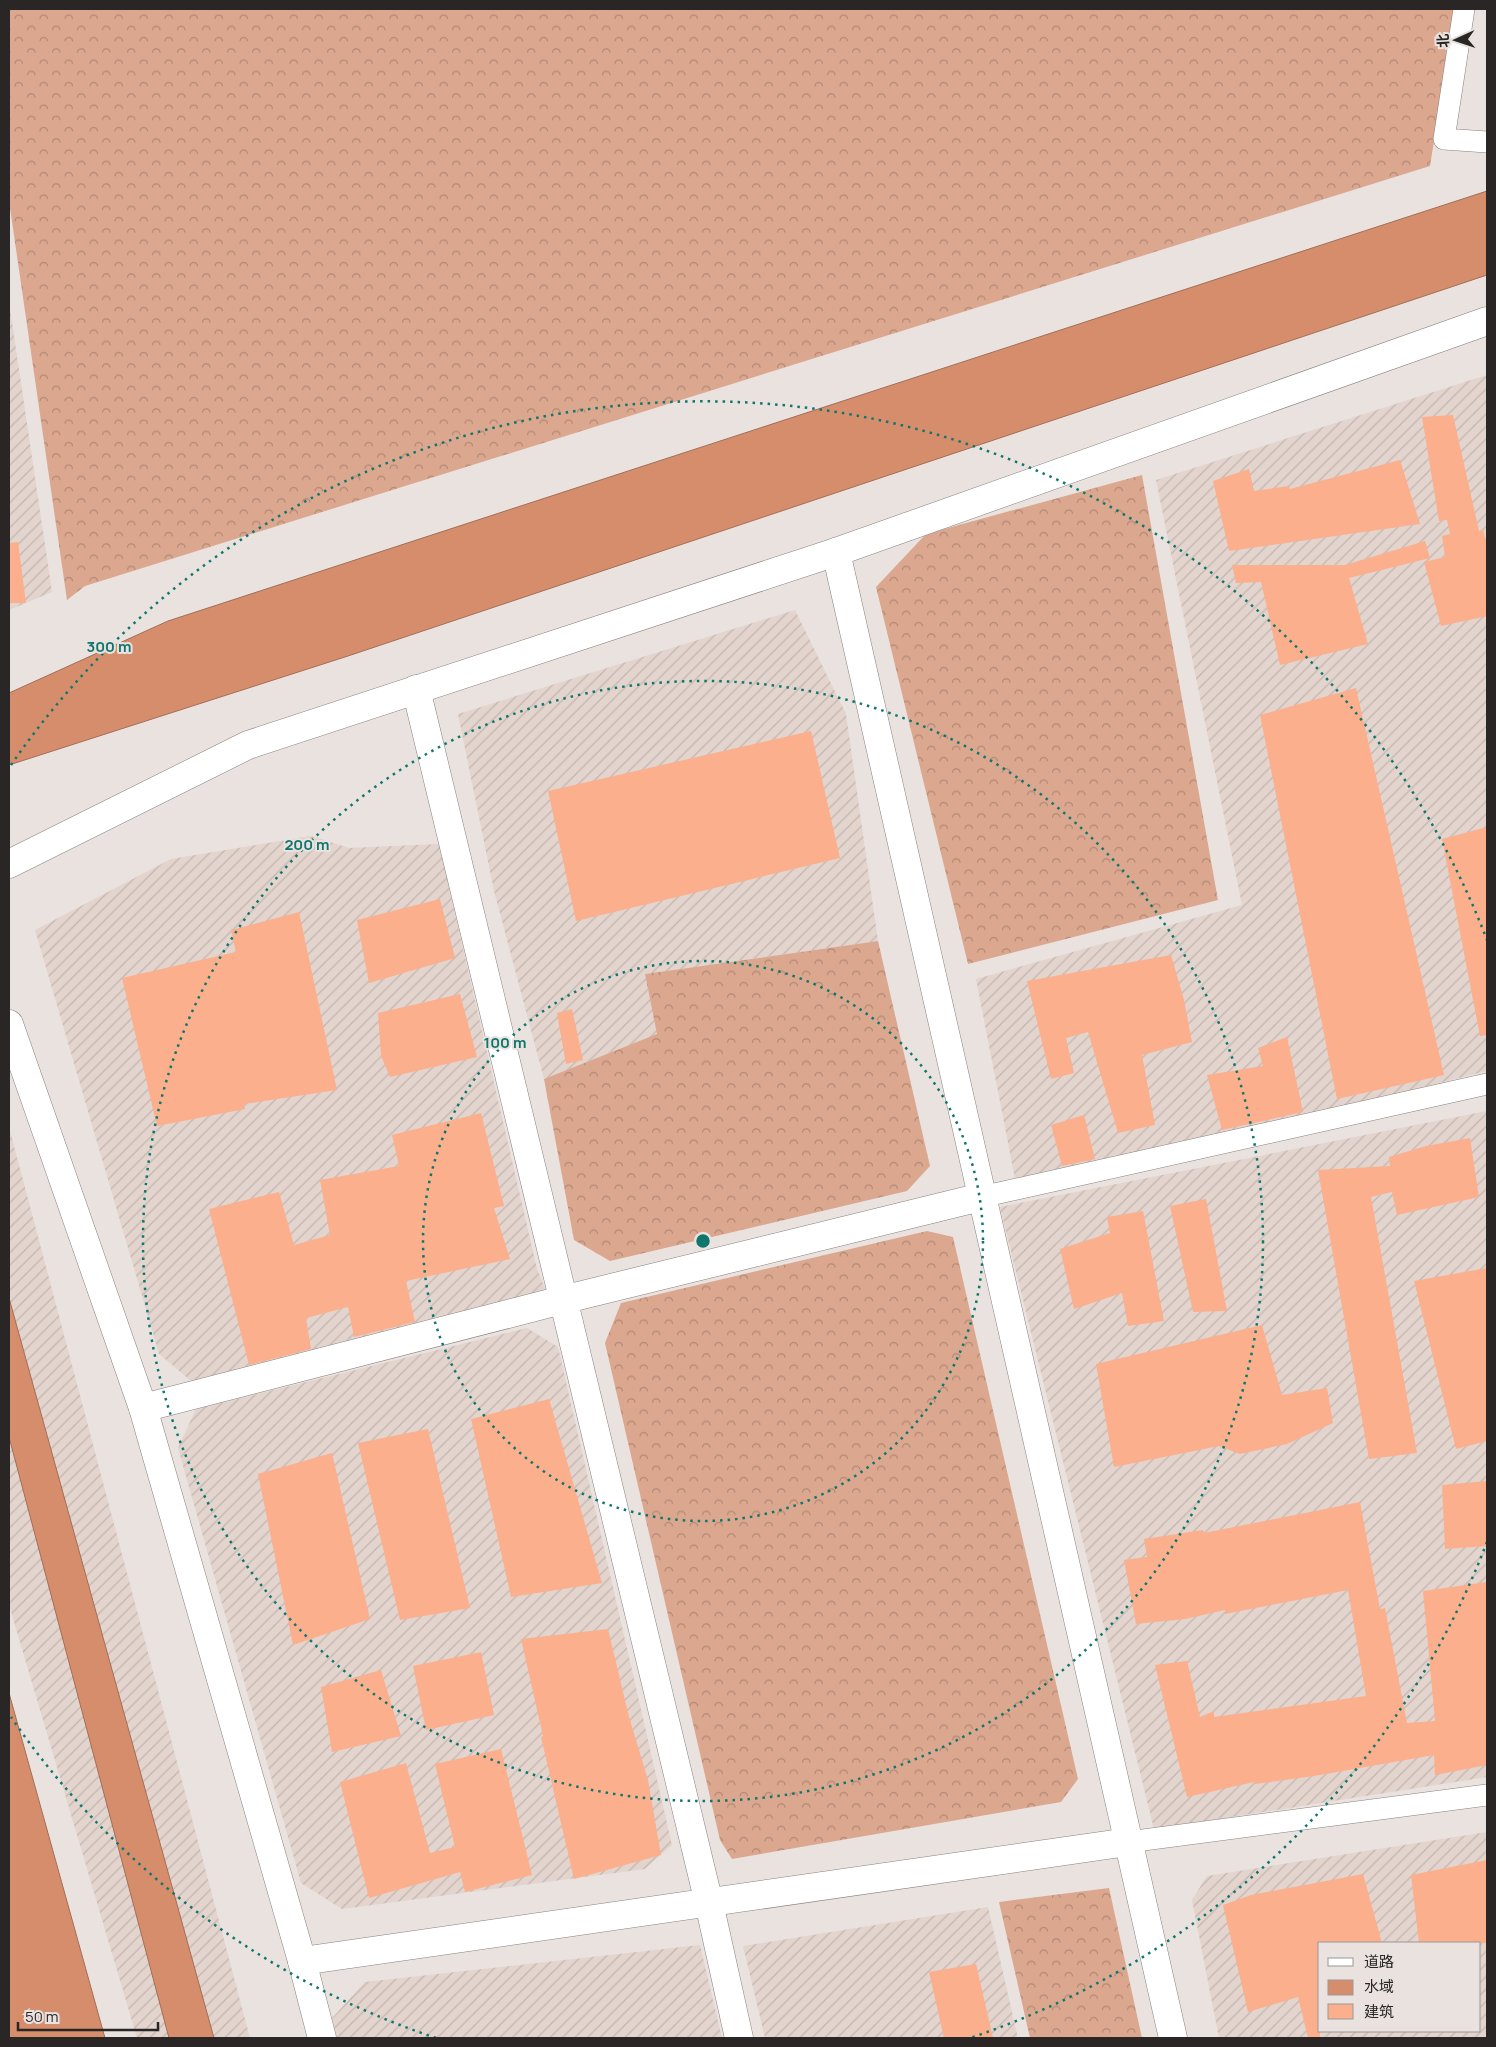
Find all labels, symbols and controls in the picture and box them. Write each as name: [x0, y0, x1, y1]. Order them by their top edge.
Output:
north arrow: [1431, 15, 1481, 65]
text: 北: [1433, 33, 1452, 48]
text: 300 m: [87, 636, 131, 657]
text: 200 m: [284, 834, 330, 855]
text: 100 m: [484, 1032, 526, 1053]
centre of rings: [694, 1232, 712, 1250]
legend: [1318, 1942, 1481, 2032]
text: 道路: [1364, 1951, 1394, 1972]
text: 水域: [1364, 1976, 1394, 1997]
scale bar: [18, 2000, 158, 2032]
text: 建筑: [1364, 2001, 1394, 2022]
text: 50 m: [25, 2006, 59, 2027]

